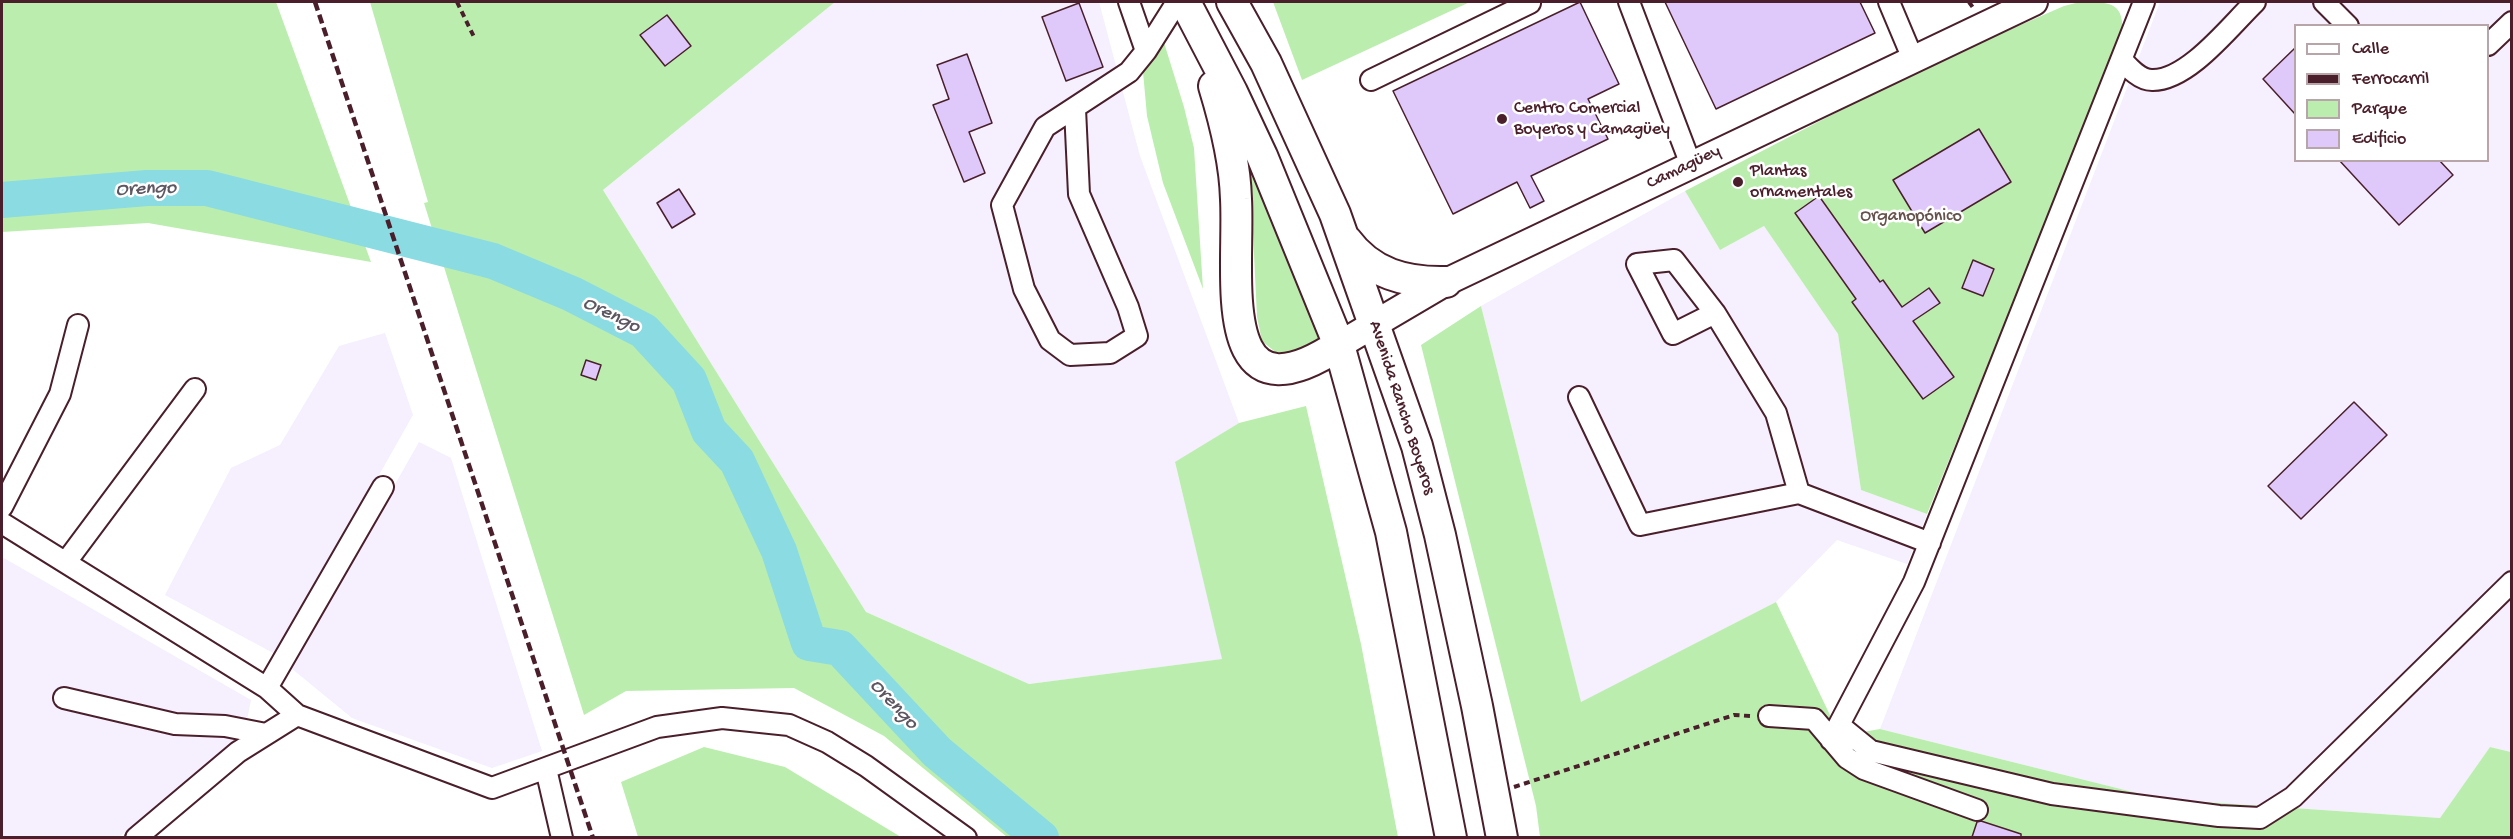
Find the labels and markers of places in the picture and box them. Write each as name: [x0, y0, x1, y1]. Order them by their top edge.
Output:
place label: Centro Comercial Boyeros y Camagüey: [1514, 98, 1670, 140]
marker: Centro Comercial Boyeros y Camagüey: [1495, 112, 1509, 126]
place label: Plantas ornamentales: [1750, 161, 1852, 204]
marker: Plantas ornamentales: [1731, 175, 1745, 189]

